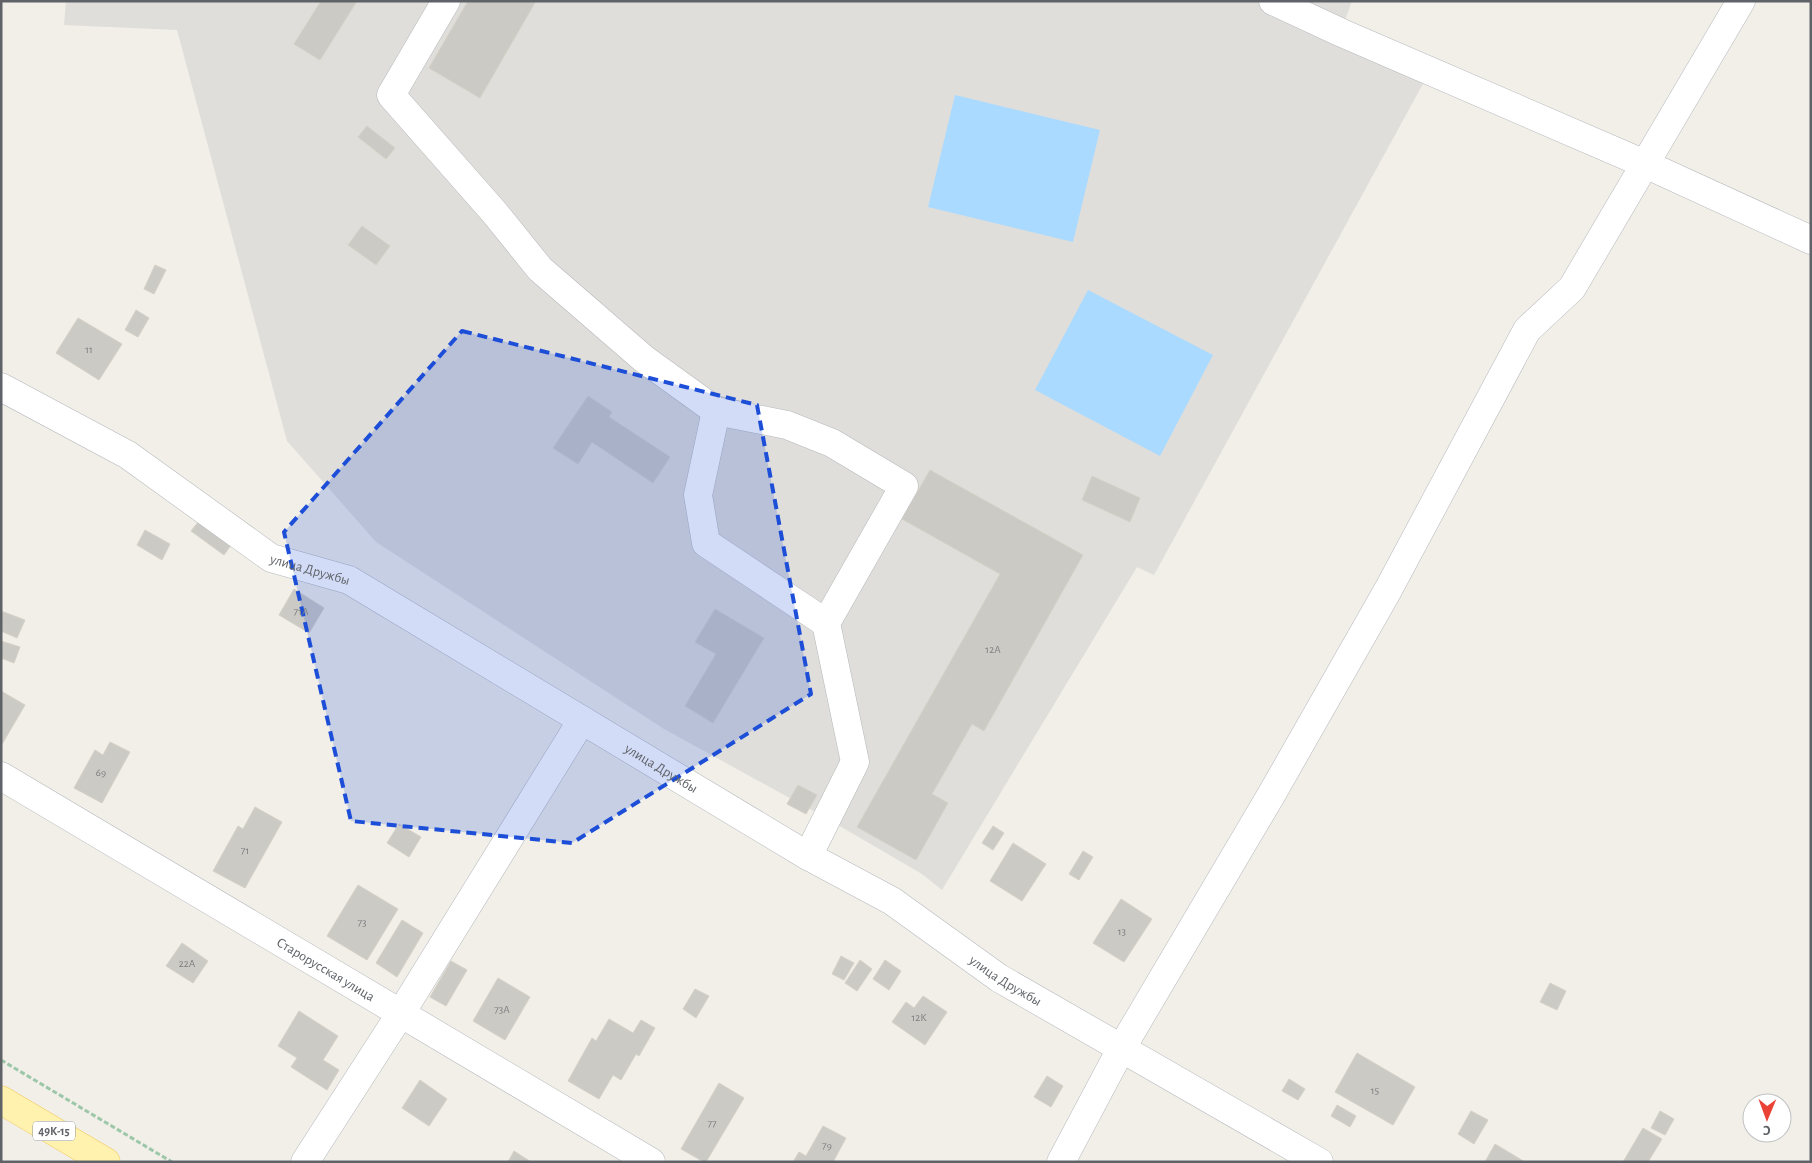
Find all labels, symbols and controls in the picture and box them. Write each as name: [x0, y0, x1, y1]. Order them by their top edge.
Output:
house number: 11: [85, 344, 93, 355]
street label: улица Дружбы: [267, 552, 351, 588]
house number: 71А: [294, 606, 309, 617]
house number: 12А: [985, 644, 1001, 655]
street label: улица Дружбы: [621, 741, 700, 796]
house number: 69: [96, 767, 106, 778]
house number: 71: [241, 845, 249, 856]
house number: 73: [357, 917, 367, 928]
house number: 13: [1118, 926, 1127, 937]
street label: Старорусская улица: [274, 935, 378, 1005]
street label: улица Дружбы: [966, 953, 1044, 1009]
house number: 22А: [179, 958, 196, 969]
house number: 73А: [494, 1004, 510, 1015]
house number: 12К: [911, 1012, 927, 1023]
house number: 15: [1371, 1085, 1380, 1096]
north arrow: [1742, 1093, 1792, 1143]
house number: 77: [707, 1118, 717, 1129]
road number: 49К-15: [33, 1122, 75, 1140]
text: С: [1763, 1123, 1771, 1137]
house number: 79: [822, 1140, 832, 1151]

